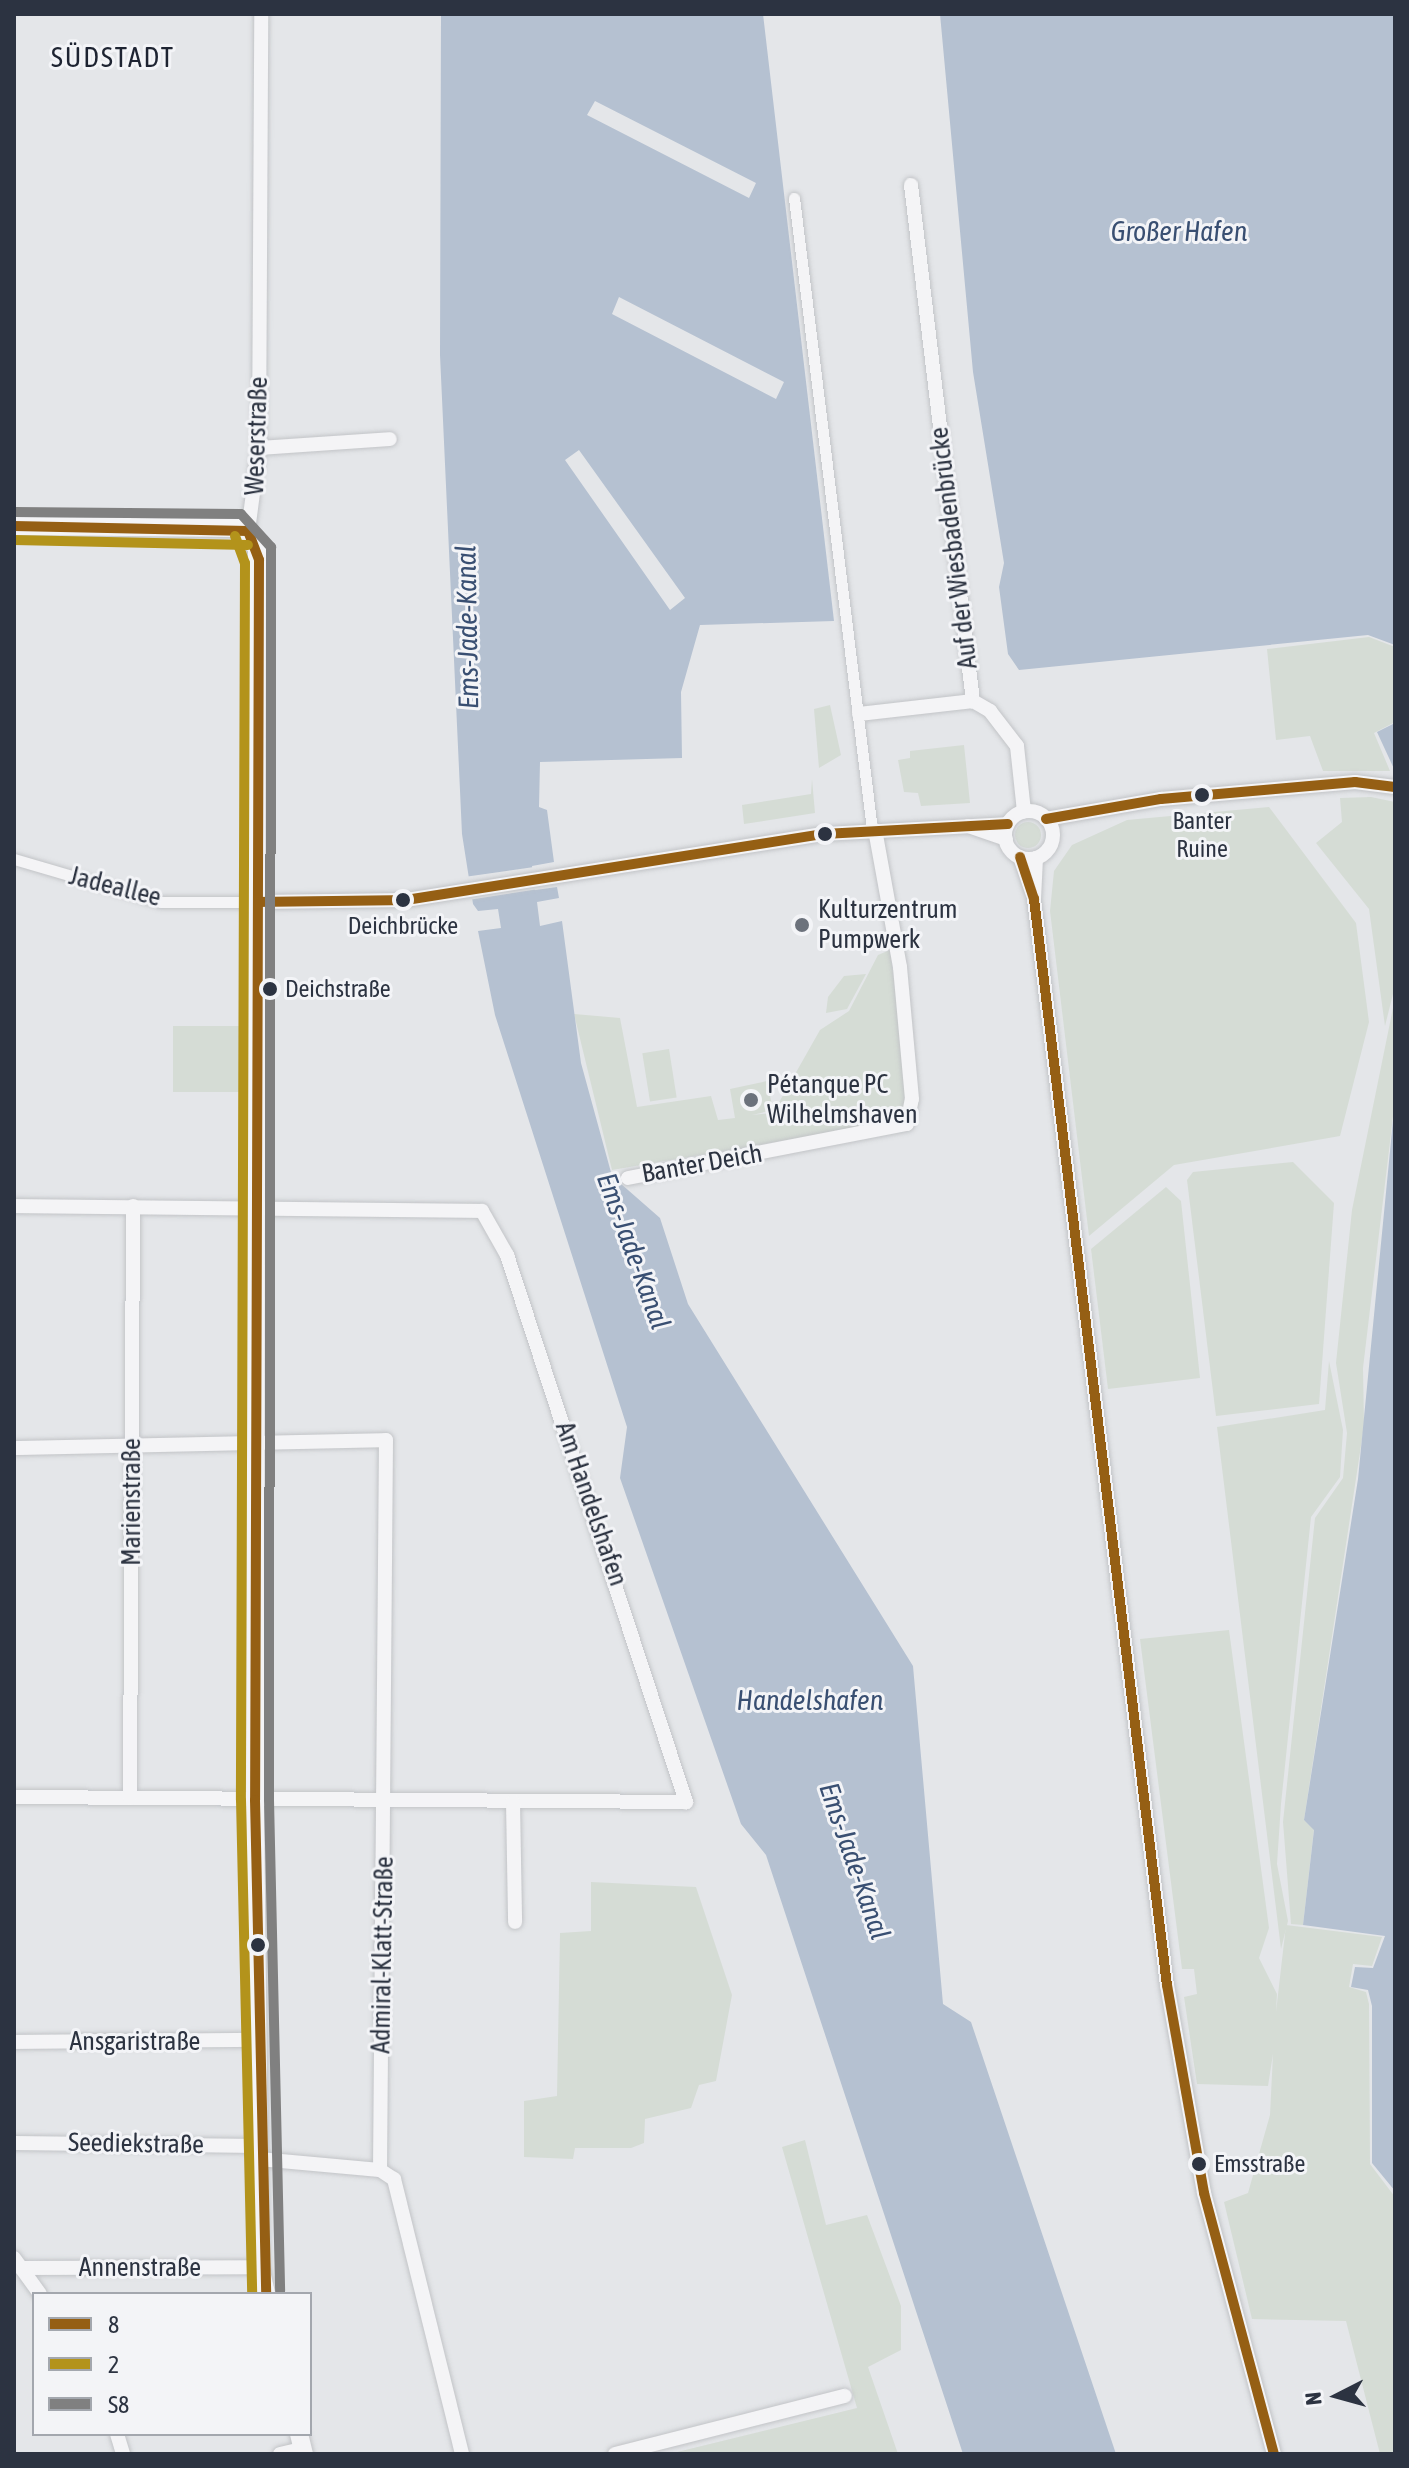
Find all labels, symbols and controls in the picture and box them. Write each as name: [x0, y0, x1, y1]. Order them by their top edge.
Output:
district label: SÜDSTADT: [51, 40, 175, 74]
water label: Großer Hafen: [1111, 214, 1247, 248]
street label: Weserstraße: [239, 376, 275, 496]
street label: Auf der Wiesbadenbrücke: [924, 425, 984, 671]
water label: Ems-Jade-Kanal: [449, 545, 485, 709]
marker: Banter Ruine: [1194, 787, 1210, 803]
place label: Banter Ruine: [1173, 807, 1231, 863]
unlabelled marker: [817, 826, 833, 842]
street label: Jadeallee: [66, 861, 164, 913]
marker: Deichbrücke: [395, 892, 411, 908]
place label: Kulturzentrum Pumpwerk: [818, 894, 958, 956]
place label: Deichbrücke: [348, 912, 458, 940]
marker: Kulturzentrum Pumpwerk: [793, 916, 811, 934]
place label: Deichstraße: [285, 975, 391, 1003]
marker: Deichstraße: [262, 981, 278, 997]
place label: Pétanque PC Wilhelmshaven: [767, 1069, 917, 1130]
marker: Pétanque PC Wilhelmshaven: [742, 1091, 760, 1109]
street label: Banter Deich: [639, 1138, 765, 1190]
water label: Ems-Jade-Kanal: [590, 1168, 678, 1334]
street label: Am Handelshafen: [548, 1418, 634, 1590]
street label: Marienstraße: [116, 1438, 148, 1566]
water label: Handelshafen: [737, 1683, 883, 1717]
water label: Ems-Jade-Kanal: [812, 1778, 898, 1944]
street label: Admiral-Klatt-Straße: [366, 1856, 400, 2054]
unlabelled marker: [250, 1937, 266, 1953]
street label: Ansgaristraße: [70, 2026, 200, 2058]
street label: Seediekstraße: [68, 2127, 204, 2161]
place label: Emsstraße: [1214, 2150, 1305, 2178]
marker: Emsstraße: [1191, 2156, 1207, 2172]
street label: Annenstraße: [79, 2252, 201, 2284]
legend: [32, 2292, 312, 2436]
text: 8: [108, 2311, 119, 2338]
text: 2: [108, 2351, 119, 2378]
north arrow: [1297, 2356, 1377, 2436]
text: S8: [108, 2391, 129, 2418]
text: N: [1300, 2391, 1327, 2406]

